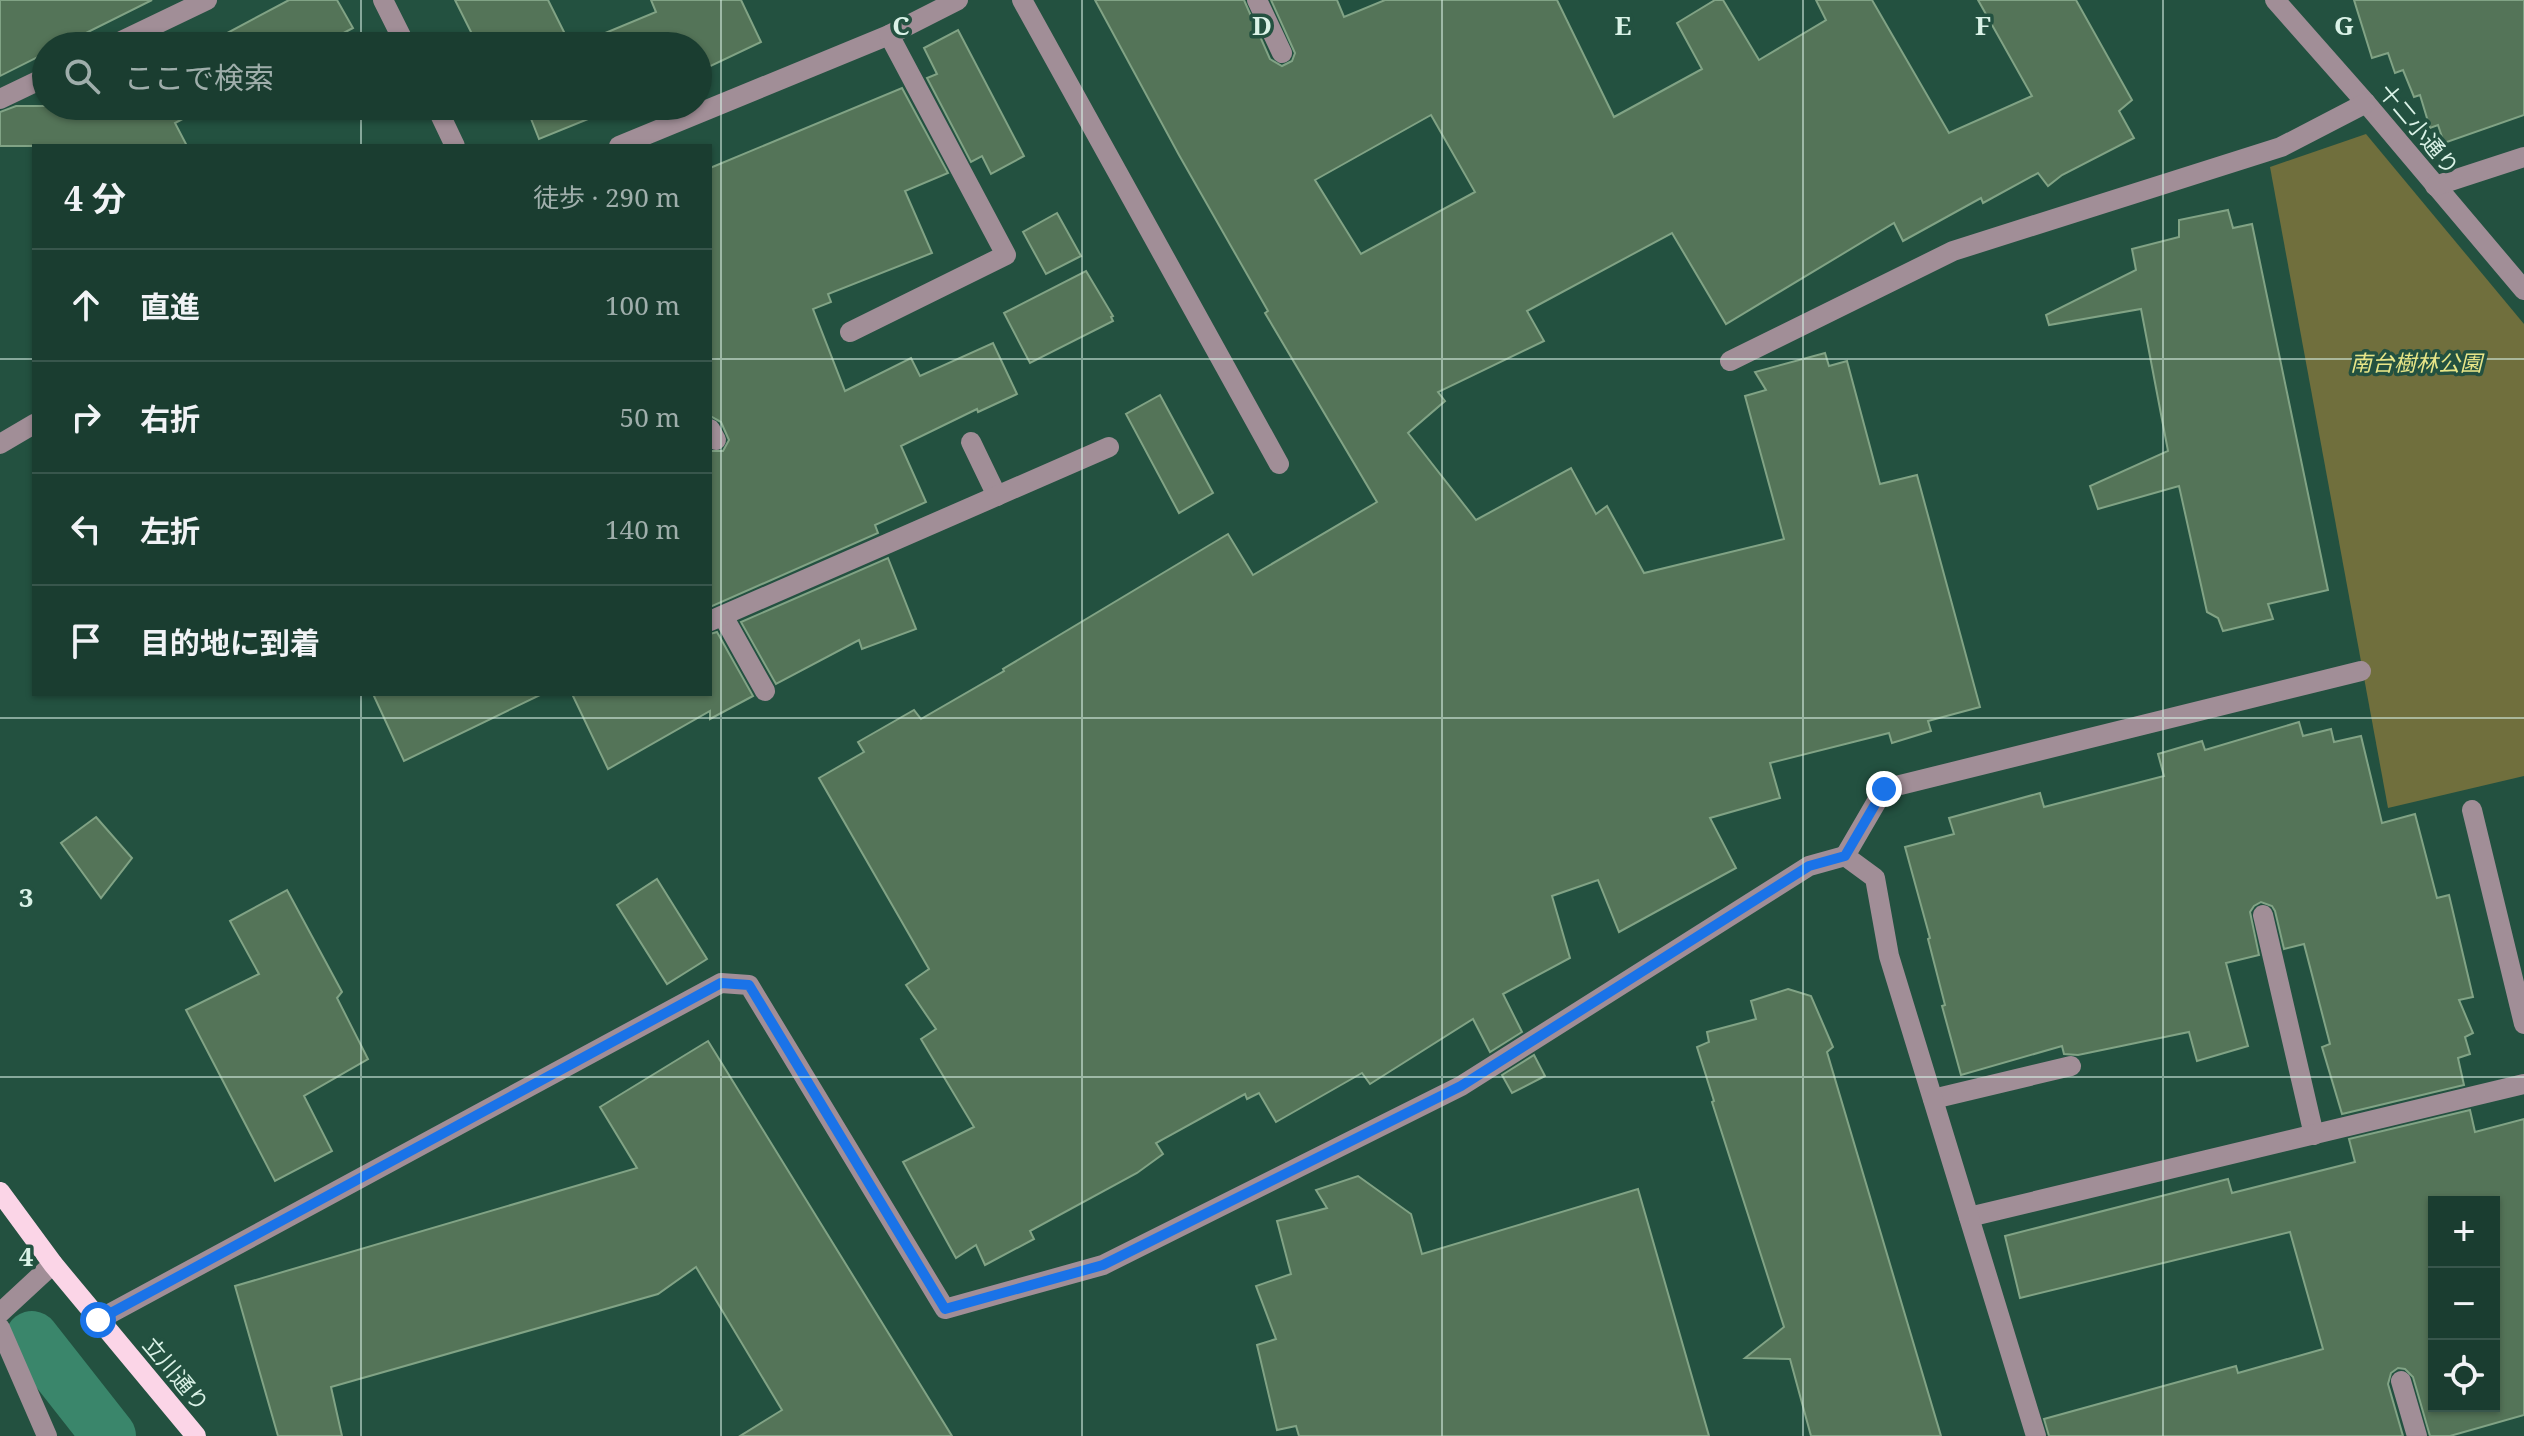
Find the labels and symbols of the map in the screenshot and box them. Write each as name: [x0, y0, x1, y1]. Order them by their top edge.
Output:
text: C: [892, 7, 910, 43]
text: D: [1252, 7, 1272, 43]
text: E: [1615, 7, 1632, 43]
text: F: [1975, 7, 1991, 43]
text: G: [2334, 7, 2354, 43]
street label: 十二小通り: [2373, 77, 2467, 180]
park label: 南台樹林公園: [2350, 347, 2485, 377]
route end: [1866, 771, 1902, 807]
text: 3: [19, 879, 33, 915]
text: 4: [19, 1238, 34, 1274]
route start: [80, 1302, 116, 1338]
street label: 立川通り: [137, 1330, 217, 1417]

